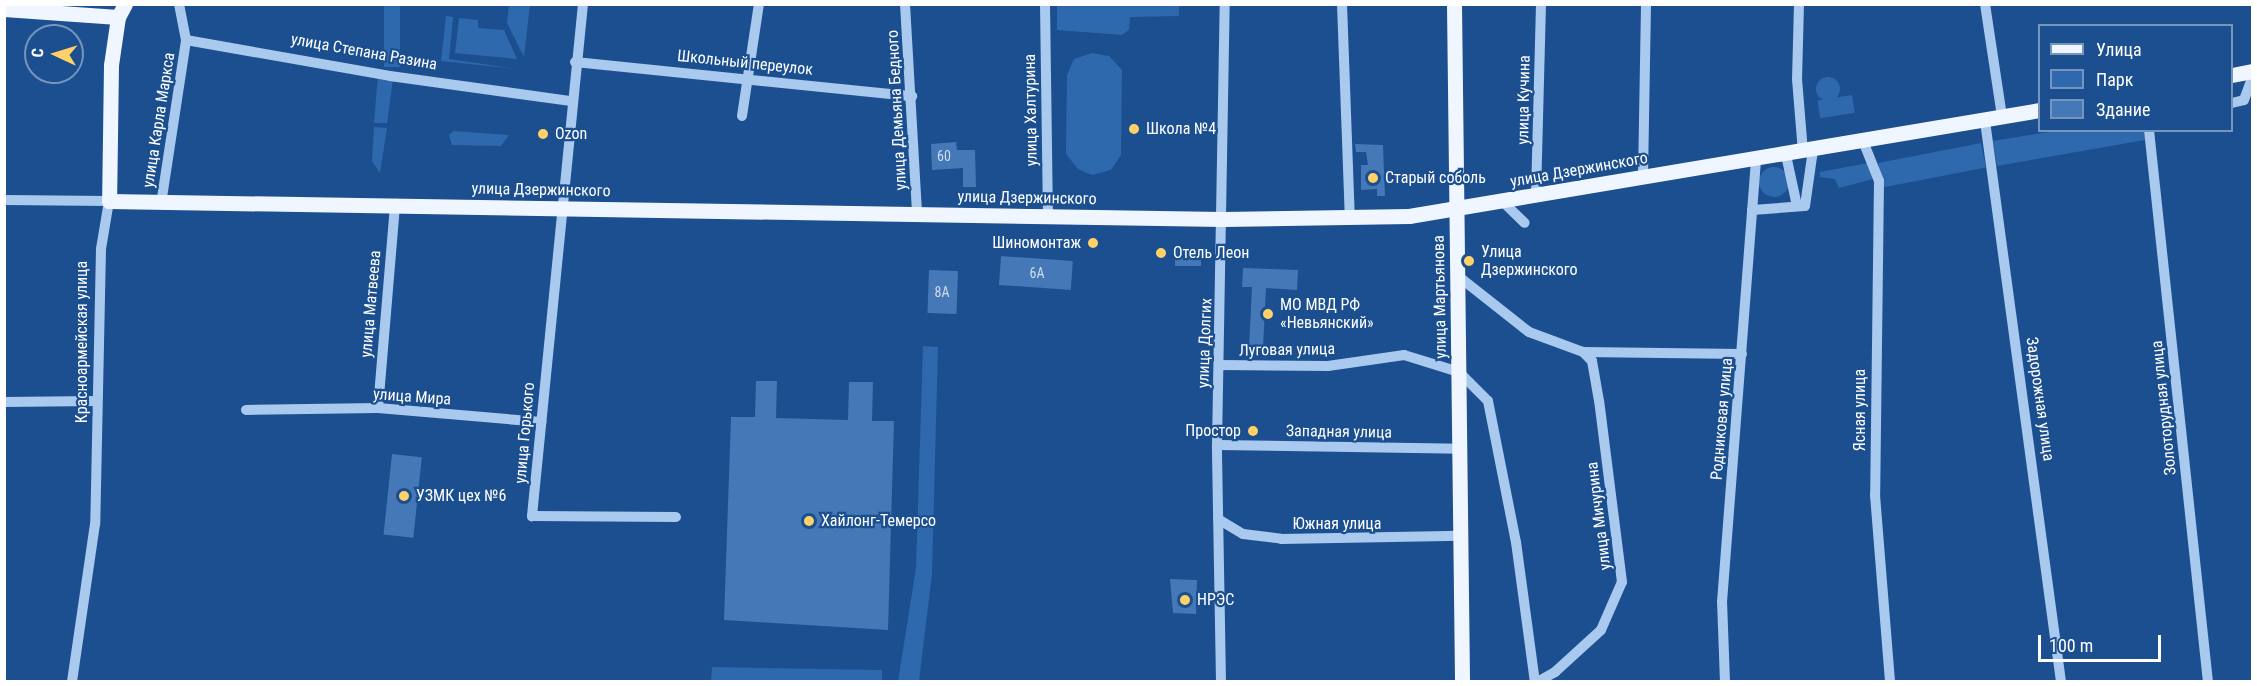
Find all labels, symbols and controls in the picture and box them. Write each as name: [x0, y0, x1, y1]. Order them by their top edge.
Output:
north arrow: [24, 24, 84, 84]
legend: [2038, 24, 2233, 132]
street label: улица Демьяна Бедного: [883, 29, 911, 191]
street label: улица Степана Разина: [289, 30, 439, 74]
text: Улица: [2096, 39, 2142, 60]
street label: Школьный переулок: [676, 46, 814, 80]
text: С: [28, 48, 47, 58]
street label: улица Карла Маркса: [139, 51, 179, 189]
street label: улица Халтурина: [1020, 54, 1042, 166]
street label: улица Кучина: [1514, 55, 1534, 145]
text: Парк: [2096, 69, 2133, 90]
text: Здание: [2096, 99, 2150, 120]
place label: Школа №4: [1146, 119, 1216, 139]
marker: Школа №4: [1127, 122, 1141, 136]
place label: Ozon: [555, 124, 587, 144]
marker: Ozon: [536, 127, 550, 141]
house number: 60: [937, 148, 951, 164]
street label: улица Дзержинского: [1509, 148, 1649, 192]
place label: Старый соболь: [1385, 168, 1486, 188]
marker: Старый соболь: [1366, 171, 1380, 185]
street label: улица Дзержинского: [471, 179, 611, 201]
street label: улица Дзержинского: [957, 187, 1097, 209]
place label: Шиномонтаж: [992, 233, 1081, 253]
street label: улица Мартьянова: [1429, 235, 1451, 359]
marker: Шиномонтаж: [1086, 236, 1100, 250]
place label: Улица Дзержинского: [1481, 242, 1578, 280]
place label: Отель Леон: [1173, 243, 1249, 263]
marker: Отель Леон: [1154, 246, 1168, 260]
street label: улица Матвеева: [357, 250, 385, 358]
marker: Улица Дзержинского: [1462, 254, 1476, 268]
street label: Красноармейская улица: [72, 261, 92, 423]
house number: 6А: [1030, 265, 1044, 281]
house number: 8А: [935, 284, 949, 300]
place label: МО МВД РФ «Невьянский»: [1280, 295, 1374, 333]
street label: улица Долгих: [1194, 298, 1216, 388]
marker: МО МВД РФ «Невьянский»: [1261, 307, 1275, 321]
street label: Задорожная улица: [2022, 336, 2058, 462]
street label: Луговая улица: [1239, 340, 1335, 360]
street label: Золоторудная улица: [2147, 340, 2181, 476]
street label: Родниковая улица: [1707, 357, 1737, 481]
street label: Ясная улица: [1850, 369, 1870, 451]
street label: улица Горького: [511, 382, 539, 484]
street label: улица Мира: [372, 385, 452, 409]
place label: Простор: [1185, 421, 1241, 441]
street label: Западная улица: [1286, 421, 1392, 443]
marker: Простор: [1246, 424, 1260, 438]
street label: улица Мичурина: [1583, 461, 1615, 571]
place label: УЗМК цех №6: [416, 486, 506, 506]
marker: УЗМК цех №6: [397, 489, 411, 503]
place label: Хайлонг-Темерсо: [821, 511, 936, 531]
marker: Хайлонг-Темерсо: [802, 514, 816, 528]
street label: Южная улица: [1293, 514, 1381, 534]
place label: НРЭС: [1197, 590, 1234, 610]
marker: НРЭС: [1178, 593, 1192, 607]
scale bar: [2041, 623, 2164, 661]
text: 100 m: [2049, 635, 2093, 656]

